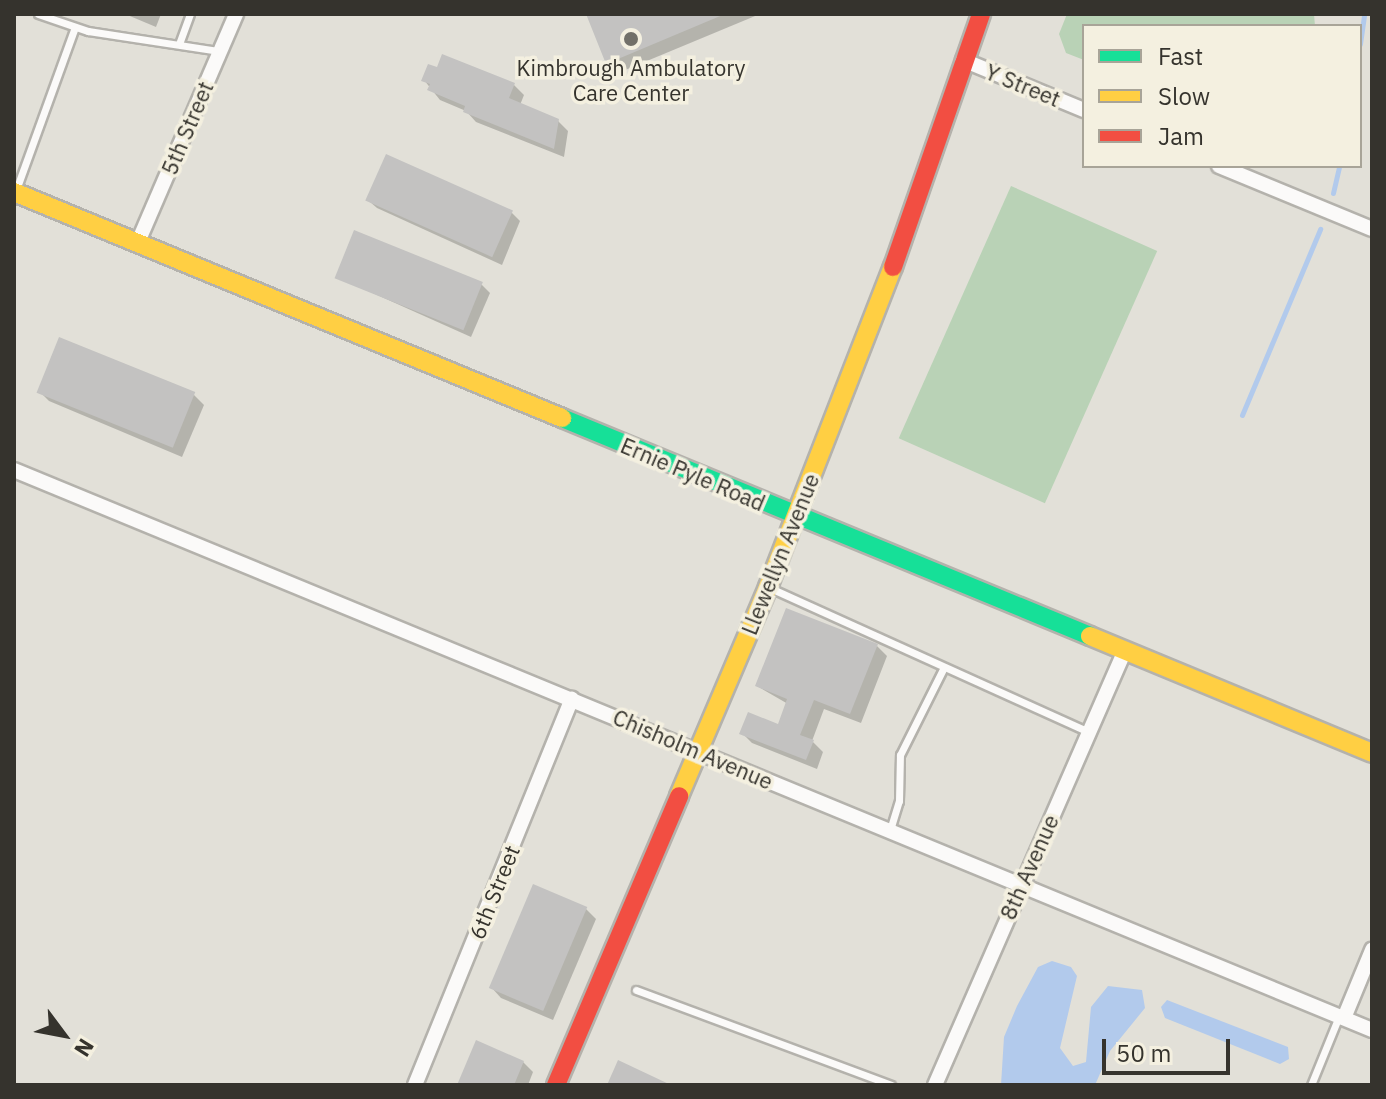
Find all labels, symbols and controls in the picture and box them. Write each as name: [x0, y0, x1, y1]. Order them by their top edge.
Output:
legend: [1082, 24, 1362, 168]
marker: Kimbrough Ambulatory Care Center: [620, 28, 642, 50]
text: Fast: [1158, 40, 1203, 72]
place label: Kimbrough Ambulatory Care Center: [516, 54, 746, 106]
street label: Y Street: [982, 58, 1064, 112]
street label: 5th Street: [156, 77, 218, 179]
text: Slow: [1158, 80, 1210, 112]
text: Jam: [1158, 120, 1204, 152]
street label: Ernie Pyle Road: [617, 432, 769, 516]
street label: Llewellyn Avenue: [736, 470, 824, 638]
street label: Chisholm Avenue: [609, 703, 777, 795]
street label: 8th Avenue: [994, 810, 1064, 924]
street label: 6th Street: [463, 841, 525, 943]
north arrow: [24, 995, 104, 1075]
scale bar: [1106, 1023, 1234, 1073]
text: N: [68, 1034, 101, 1062]
text: 50 m: [1116, 1037, 1171, 1069]

